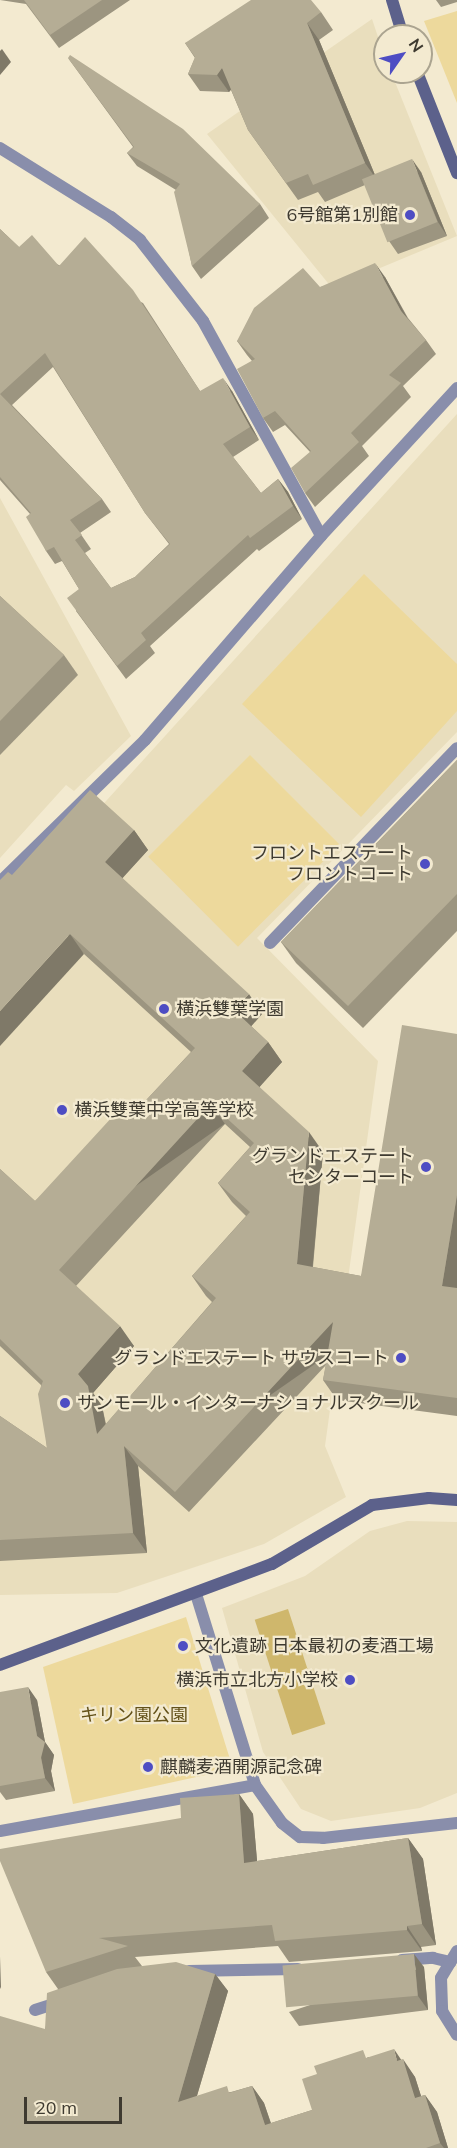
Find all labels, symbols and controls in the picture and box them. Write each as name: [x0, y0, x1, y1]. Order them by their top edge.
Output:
north arrow: [373, 24, 433, 84]
text: N: [405, 34, 428, 56]
place label: 6号館第1別館: [286, 204, 398, 226]
marker: 6号館第1別館: [403, 208, 417, 222]
place label: フロントエステート フロントコート: [251, 843, 413, 886]
marker: フロントエステート フロントコート: [418, 857, 432, 871]
place label: 横浜雙葉学園: [176, 998, 284, 1020]
marker: 横浜雙葉学園: [157, 1002, 171, 1016]
place label: 横浜雙葉中学高等学校: [74, 1099, 254, 1121]
marker: 横浜雙葉中学高等学校: [55, 1103, 69, 1117]
place label: グランドエステート センターコート: [252, 1146, 414, 1188]
marker: グランドエステート センターコート: [419, 1160, 433, 1174]
place label: グランドエステート サウスコート: [114, 1347, 389, 1369]
marker: グランドエステート サウスコート: [394, 1351, 408, 1365]
place label: サンモール・インターナショナルスクール: [77, 1392, 419, 1414]
marker: サンモール・インターナショナルスクール: [58, 1396, 72, 1410]
place label: 文化遺跡 日本最初の麦酒工場: [195, 1635, 434, 1657]
marker: 文化遺跡 日本最初の麦酒工場: [176, 1639, 190, 1653]
place label: 横浜市立北方小学校: [176, 1669, 338, 1691]
marker: 横浜市立北方小学校: [343, 1673, 357, 1687]
park label: キリン園公園: [80, 1704, 188, 1726]
place label: 麒麟麦酒開源記念碑: [160, 1756, 322, 1778]
marker: 麒麟麦酒開源記念碑: [141, 1760, 155, 1774]
scale bar: [27, 2085, 124, 2123]
text: 20 m: [35, 2096, 77, 2119]

